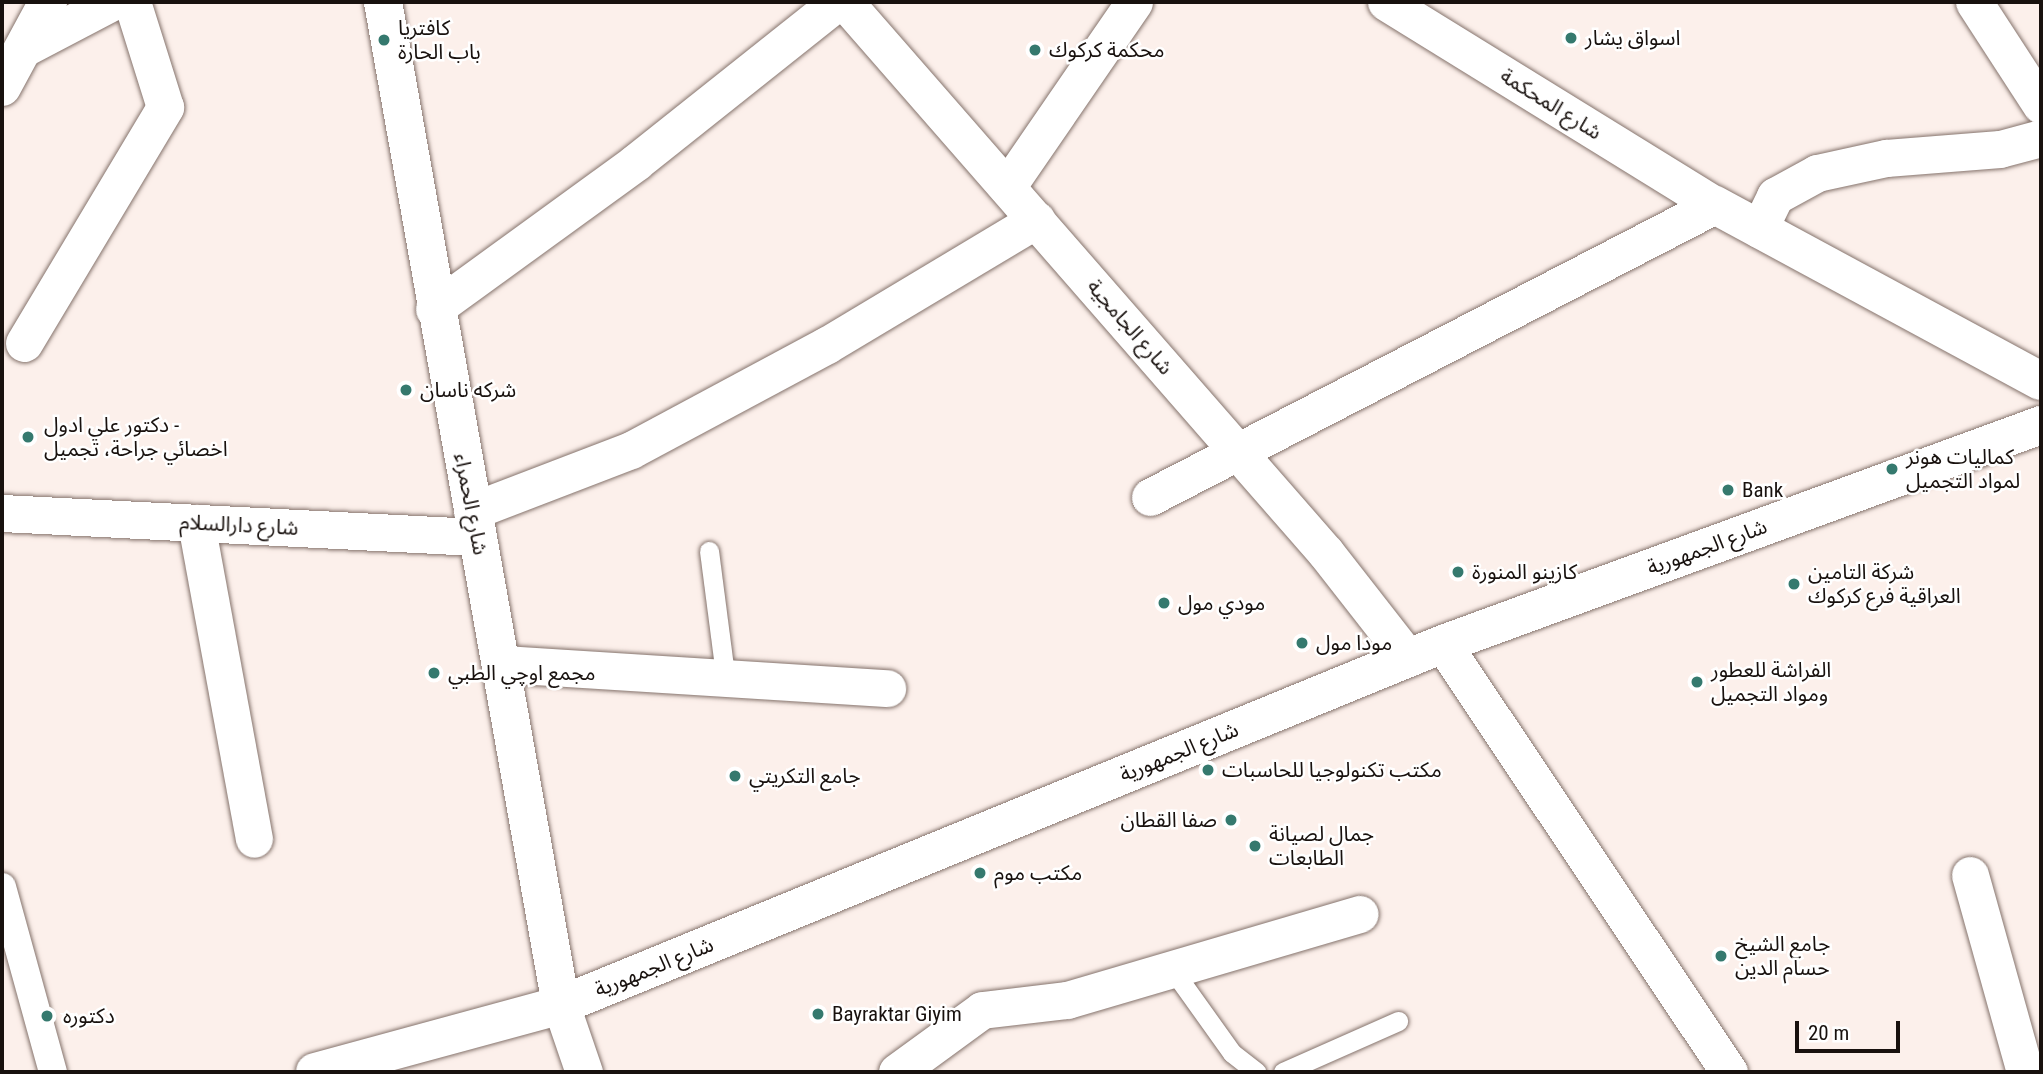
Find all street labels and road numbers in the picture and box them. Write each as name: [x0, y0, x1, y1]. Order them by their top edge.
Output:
street label: شارع المحكمة: [1496, 63, 1606, 145]
street label: شارع الجامجية: [1082, 274, 1178, 380]
street label: شارع الحمراء: [449, 451, 493, 557]
street label: شارع دارالسلام: [179, 509, 299, 541]
street label: شارع الجمهورية: [1644, 514, 1770, 580]
street label: شارع الجمهورية: [1116, 717, 1242, 787]
street label: شارع الجمهورية: [591, 932, 717, 1002]

